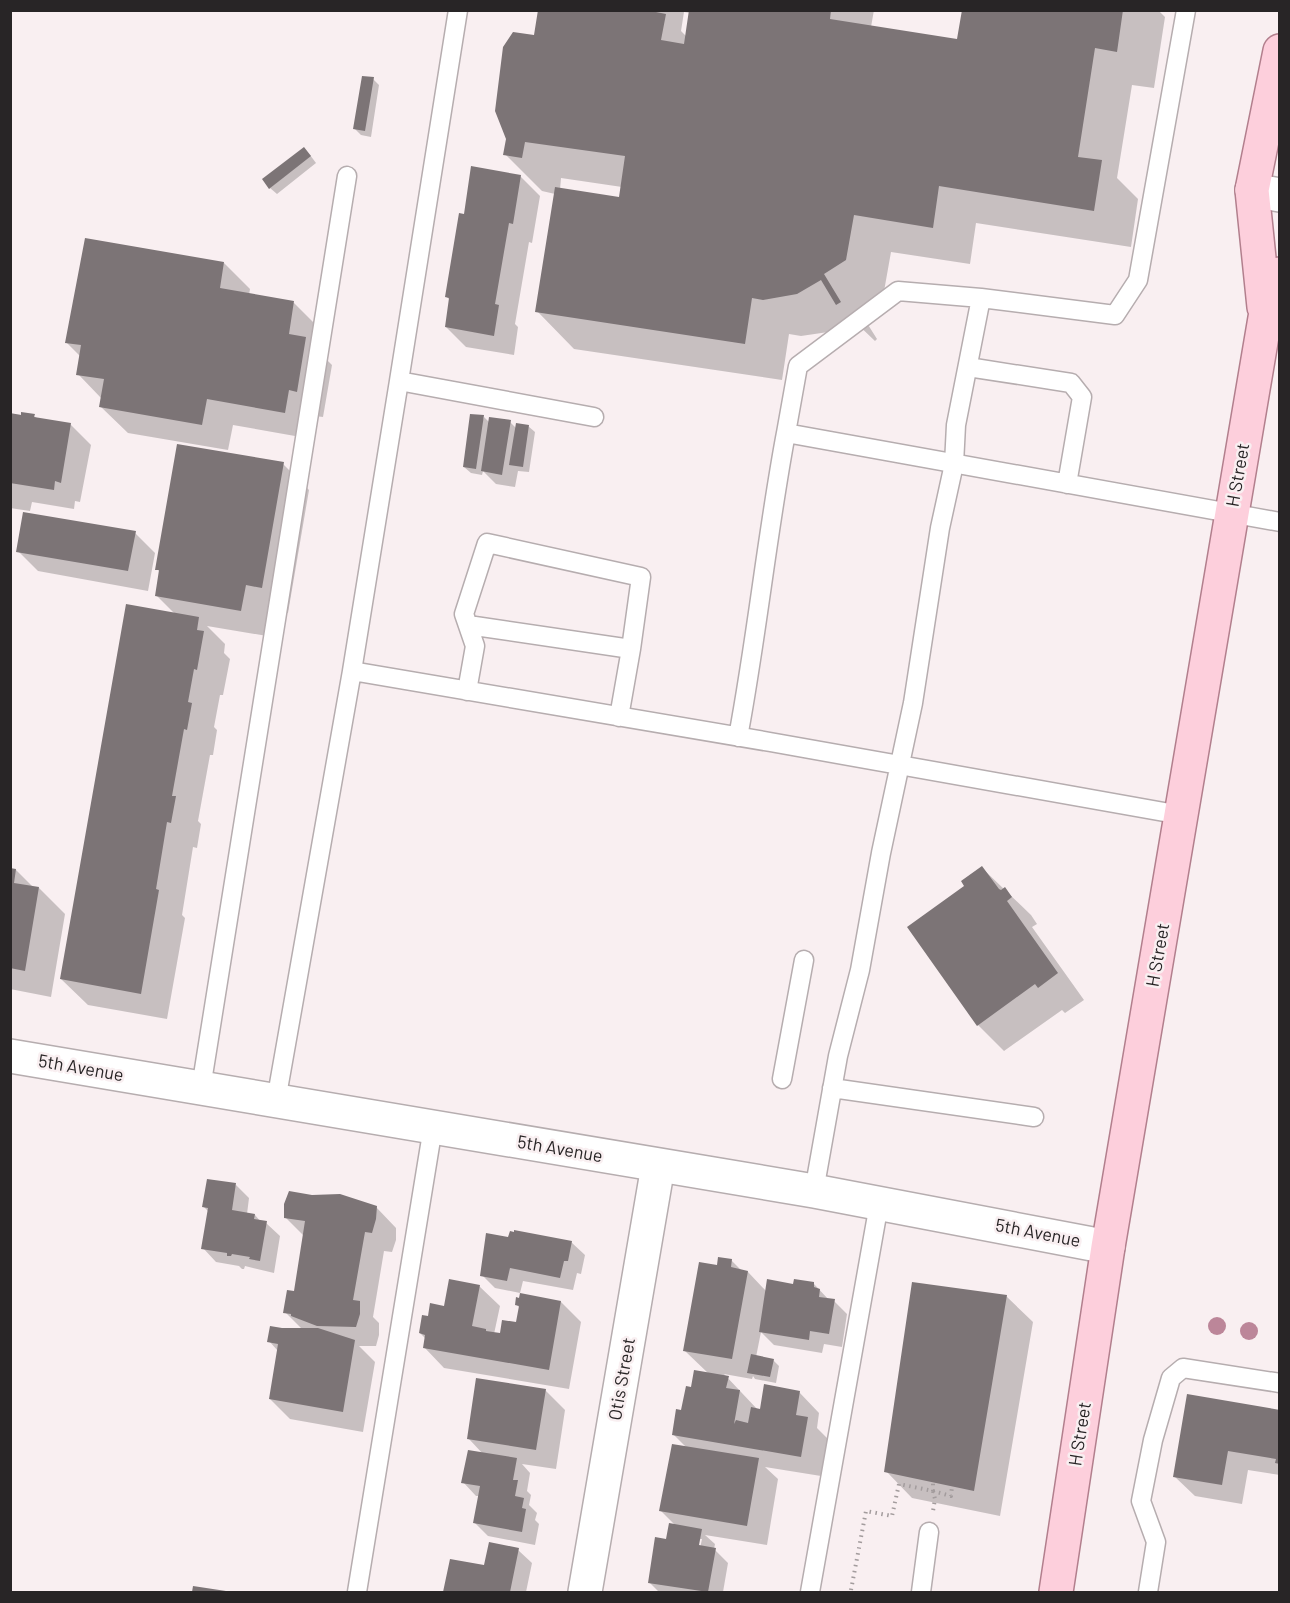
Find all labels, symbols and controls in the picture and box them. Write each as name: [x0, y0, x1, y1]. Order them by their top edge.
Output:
street label: H Street: [1221, 441, 1253, 509]
street label: H Street: [1141, 921, 1173, 989]
street label: 5th Avenue: [37, 1049, 126, 1085]
street label: 5th Avenue: [516, 1130, 605, 1166]
street label: 5th Avenue: [994, 1213, 1083, 1251]
street label: Otis Street: [603, 1336, 639, 1422]
street label: H Street: [1063, 1400, 1095, 1467]

